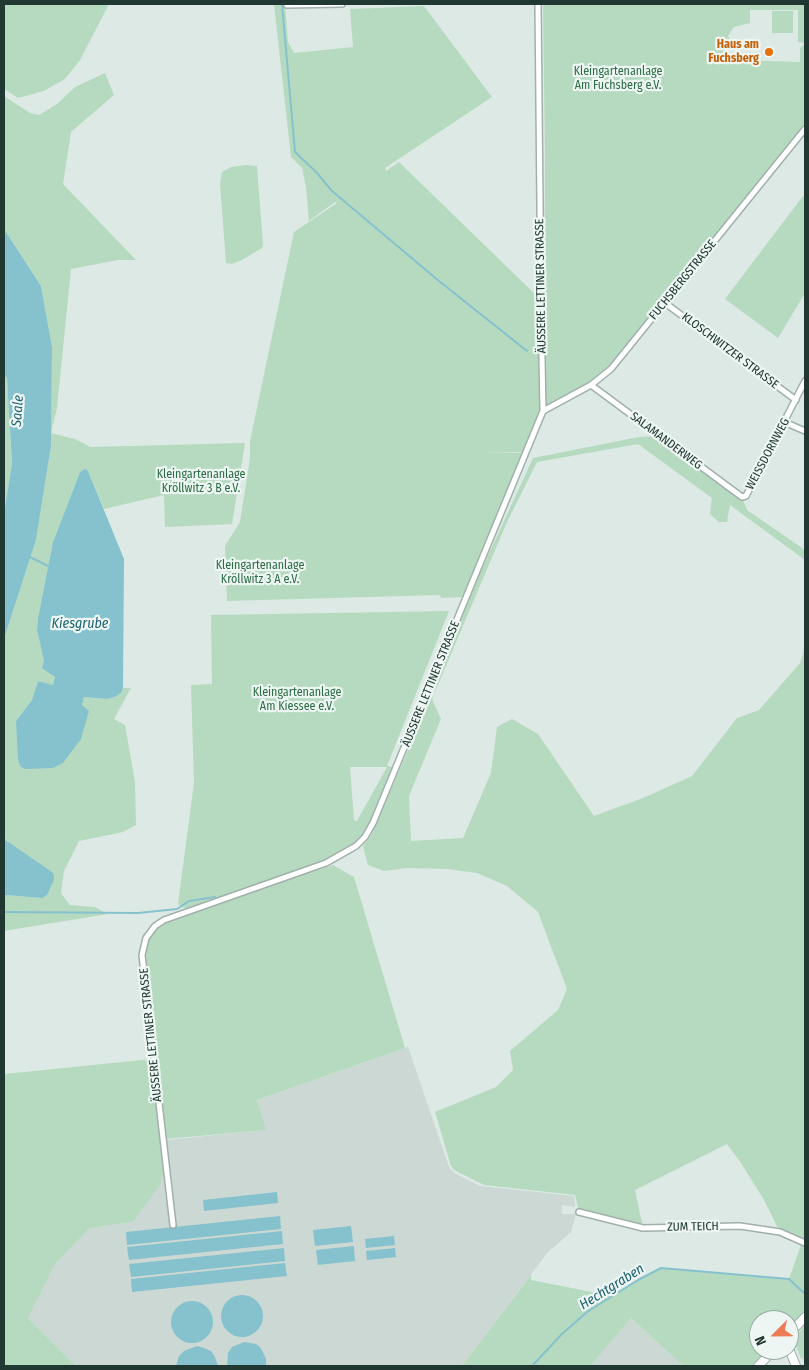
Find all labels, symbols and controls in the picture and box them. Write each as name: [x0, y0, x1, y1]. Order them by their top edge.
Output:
place label: Haus am Fuchsberg: [708, 38, 759, 66]
marker: Haus am Fuchsberg: [763, 46, 775, 58]
park label: Kleingartenanlage Am Fuchsberg e.V.: [574, 65, 662, 93]
street label: ÄUSSERE LETTINER STRASSE: [533, 219, 549, 353]
street label: FUCHSBERGSTRASSE: [646, 237, 720, 323]
street label: KLOSCHWITZER STRASSE: [679, 310, 781, 392]
water label: Saale: [9, 395, 27, 427]
street label: SALAMANDERWEG: [627, 409, 705, 473]
street label: WEISSDORNWEG: [743, 416, 793, 492]
park label: Kleingartenanlage Kröllwitz 3 B e.V.: [157, 468, 245, 496]
park label: Kleingartenanlage Kröllwitz 3 A e.V.: [216, 559, 304, 587]
water label: Kiesgrube: [52, 616, 108, 632]
street label: ÄUSSERE LETTINER STRASSE: [399, 619, 463, 749]
park label: Kleingartenanlage Am Kiessee e.V.: [253, 686, 341, 714]
street label: ÄUSSERE LETTINER STRASSE: [137, 967, 165, 1103]
street label: ZUM TEICH: [667, 1219, 719, 1235]
water label: Hechtgraben: [577, 1261, 647, 1313]
north arrow: [749, 1310, 799, 1360]
text: N: [751, 1333, 770, 1348]

